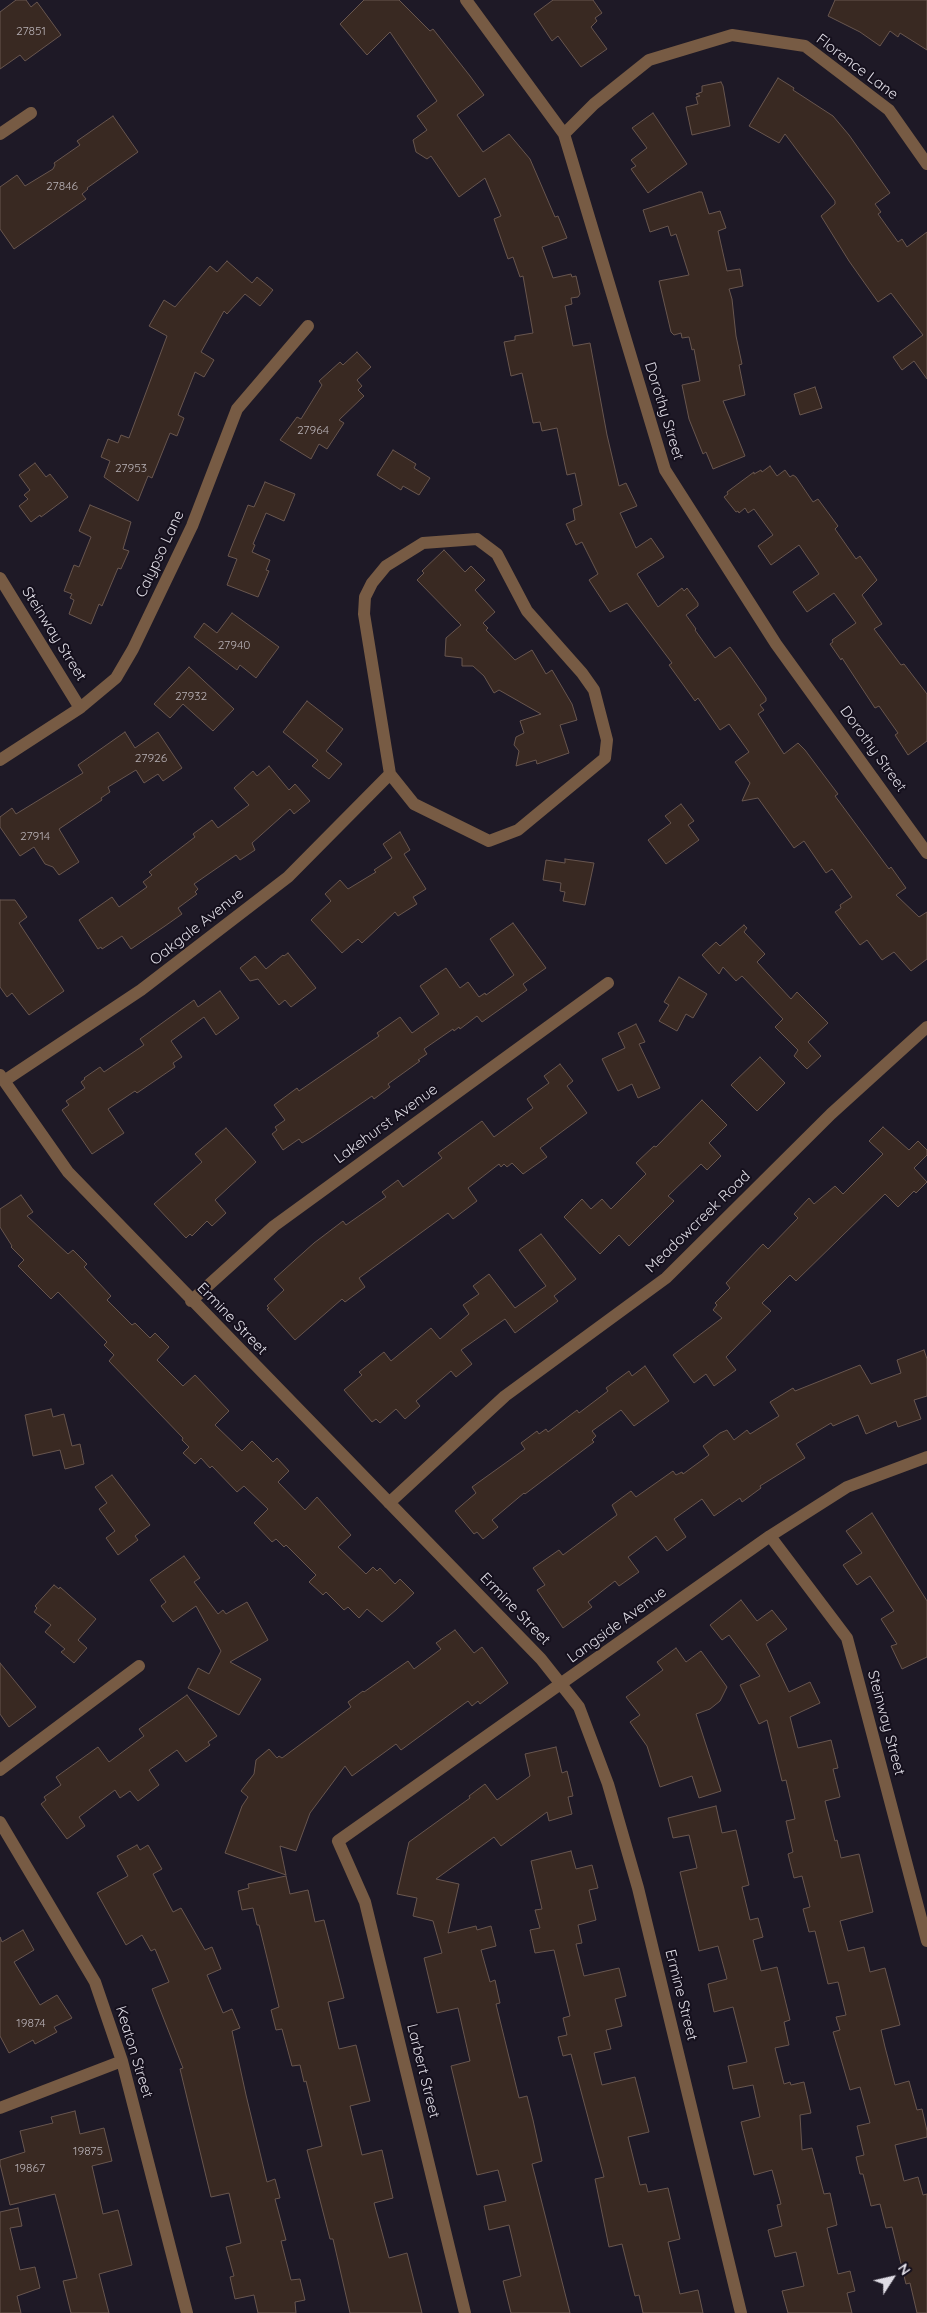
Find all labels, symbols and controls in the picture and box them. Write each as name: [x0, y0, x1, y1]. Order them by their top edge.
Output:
house number: 27851: [16, 24, 46, 38]
street label: Florence Lane: [812, 30, 902, 104]
house number: 27846: [46, 179, 78, 193]
street label: Dorothy Street: [641, 360, 687, 462]
house number: 27964: [297, 423, 329, 437]
house number: 27953: [115, 461, 147, 475]
street label: Calypso Lane: [132, 508, 188, 600]
street label: Steinway Street: [18, 584, 90, 684]
house number: 27940: [218, 638, 250, 652]
house number: 27932: [175, 689, 207, 703]
street label: Dorothy Street: [836, 703, 910, 795]
house number: 27926: [135, 751, 167, 765]
house number: 27914: [20, 829, 50, 843]
street label: Oakgale Avenue: [146, 885, 248, 969]
street label: Lakehurst Avenue: [331, 1080, 441, 1168]
street label: Meadowcreek Road: [642, 1167, 754, 1277]
street label: Ermine Street: [193, 1279, 271, 1359]
street label: Ermine Street: [476, 1569, 554, 1649]
street label: Langside Avenue: [564, 1583, 670, 1667]
street label: Steinway Street: [863, 1669, 909, 1777]
street label: Ermine Street: [661, 1948, 701, 2042]
street label: Keaton Street: [111, 2004, 157, 2100]
house number: 19874: [16, 2016, 46, 2030]
street label: Larbert Street: [403, 2022, 443, 2120]
house number: 19875: [73, 2144, 103, 2158]
house number: 19867: [15, 2161, 45, 2175]
north arrow: [867, 2253, 917, 2303]
text: N: [894, 2260, 915, 2279]

